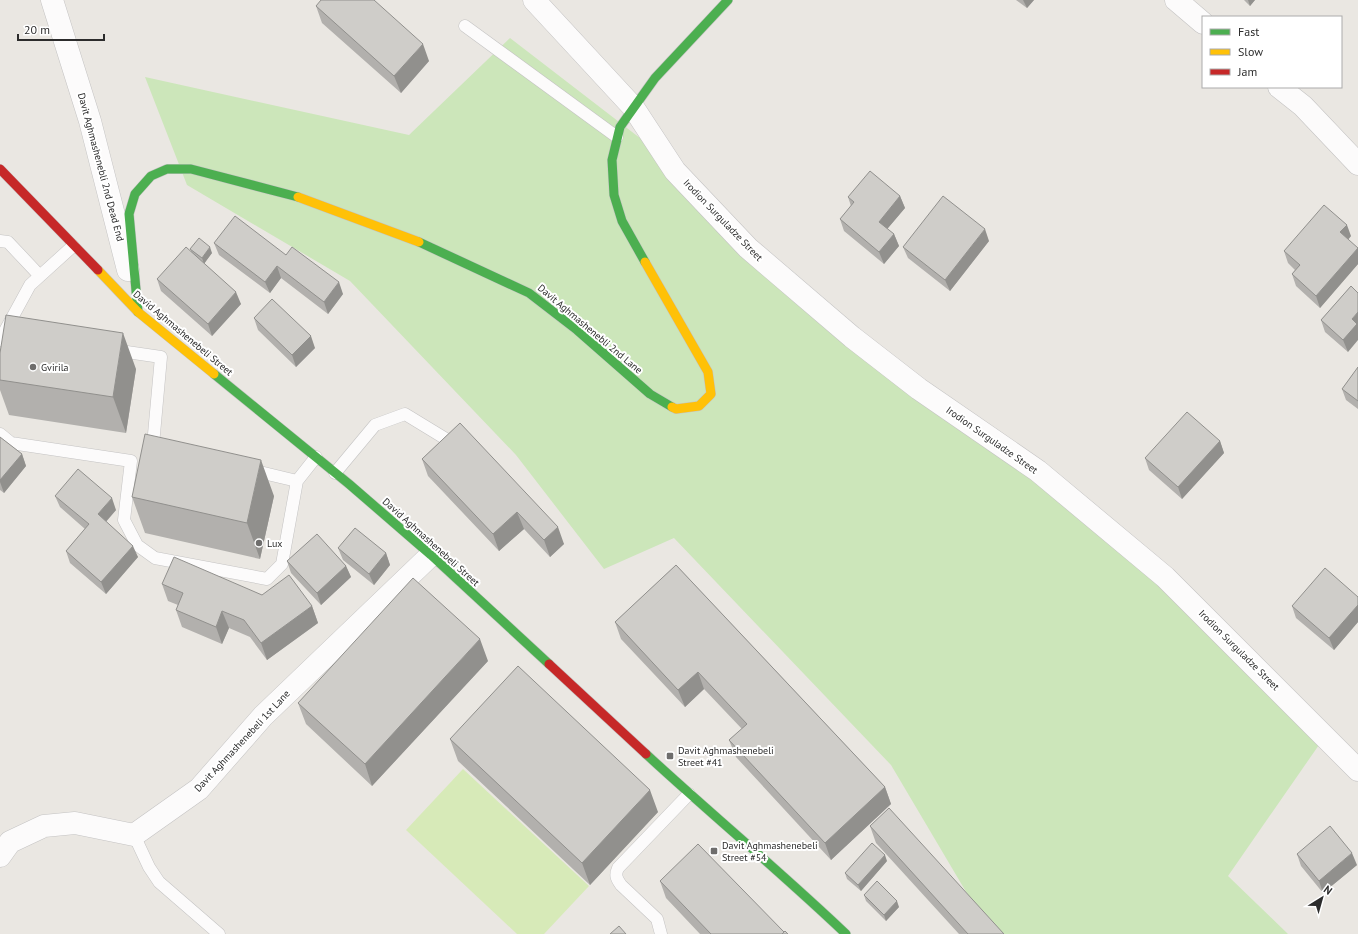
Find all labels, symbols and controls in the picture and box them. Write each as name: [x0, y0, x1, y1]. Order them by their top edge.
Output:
scale bar: [18, 16, 104, 42]
legend: [1202, 16, 1342, 88]
text: 20 m: [24, 22, 50, 37]
text: Fast: [1238, 24, 1259, 39]
text: Slow: [1238, 44, 1263, 59]
text: Jam: [1237, 64, 1257, 79]
street label: Davit Aghmashenebli 2nd Dead End: [75, 91, 127, 243]
street label: Irodion Surguladze Street: [680, 176, 766, 264]
street label: Davit Aghmashenebli 2nd Lane: [535, 281, 645, 377]
street label: David Aghmashenebeli Street: [131, 288, 236, 379]
place label: Gvirila: [41, 361, 69, 374]
marker: Gvirila: [28, 362, 38, 372]
street label: Irodion Surguladze Street: [944, 403, 1041, 477]
street label: David Aghmashenebeli Street: [380, 495, 483, 589]
place label: Lux: [267, 537, 283, 550]
marker: Lux: [254, 538, 264, 548]
street label: Irodion Surguladze Street: [1196, 607, 1283, 694]
street label: Davit Aghmashenebeli 1st Lane: [191, 687, 293, 795]
place label: Davit Aghmashenebeli Street #41: [678, 744, 774, 769]
marker: Davit Aghmashenebeli Street #41: [665, 751, 675, 761]
place label: Davit Aghmashenebeli Street #54: [722, 839, 818, 864]
marker: Davit Aghmashenebeli Street #54: [709, 846, 719, 856]
north arrow: [1302, 878, 1342, 918]
text: N: [1321, 882, 1335, 898]

